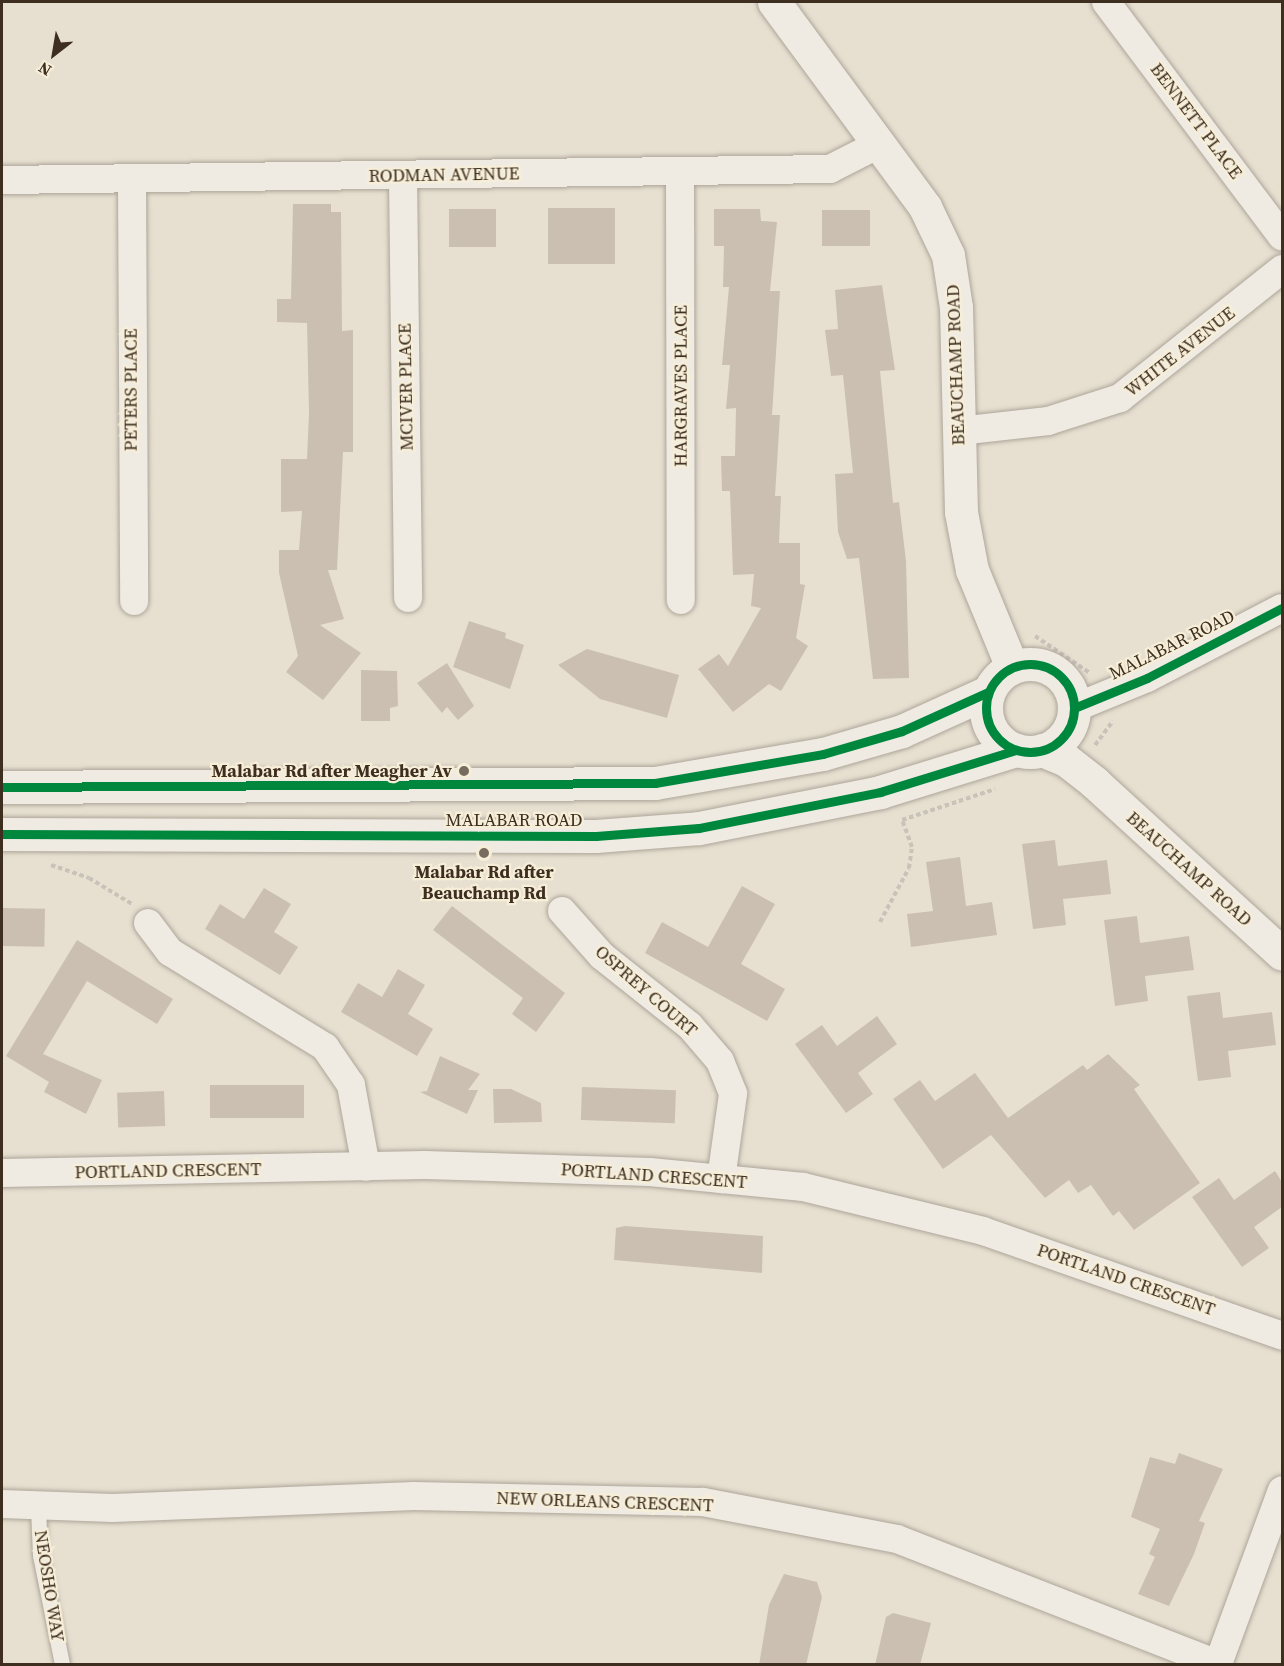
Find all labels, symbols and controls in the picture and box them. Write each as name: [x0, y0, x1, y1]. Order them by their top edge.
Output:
north arrow: [24, 24, 84, 84]
text: N: [34, 57, 55, 82]
street label: BENNETT PLACE: [1145, 59, 1247, 183]
street label: RODMAN AVENUE: [368, 163, 520, 187]
street label: BEAUCHAMP ROAD: [942, 284, 970, 446]
street label: WHITE AVENUE: [1121, 302, 1239, 402]
street label: HARGRAVES PLACE: [670, 305, 692, 467]
street label: MCIVER PLACE: [394, 323, 418, 451]
street label: PETERS PLACE: [120, 329, 142, 451]
street label: MALABAR ROAD: [1106, 605, 1238, 685]
place label: Malabar Rd after Meagher Av: [212, 760, 452, 782]
marker: Malabar Rd after Meagher Av: [457, 764, 471, 778]
street label: BEAUCHAMP ROAD: [1122, 807, 1256, 931]
street label: MALABAR ROAD: [446, 809, 582, 831]
marker: Malabar Rd after Beauchamp Rd: [477, 846, 491, 860]
place label: Malabar Rd after Beauchamp Rd: [414, 862, 554, 904]
street label: OSPREY COURT: [590, 941, 702, 1041]
street label: PORTLAND CRESCENT: [74, 1159, 262, 1183]
street label: PORTLAND CRESCENT: [560, 1159, 748, 1193]
street label: PORTLAND CRESCENT: [1034, 1239, 1218, 1321]
street label: NEW ORLEANS CRESCENT: [496, 1487, 714, 1517]
street label: NEOSHO WAY: [29, 1528, 69, 1644]

